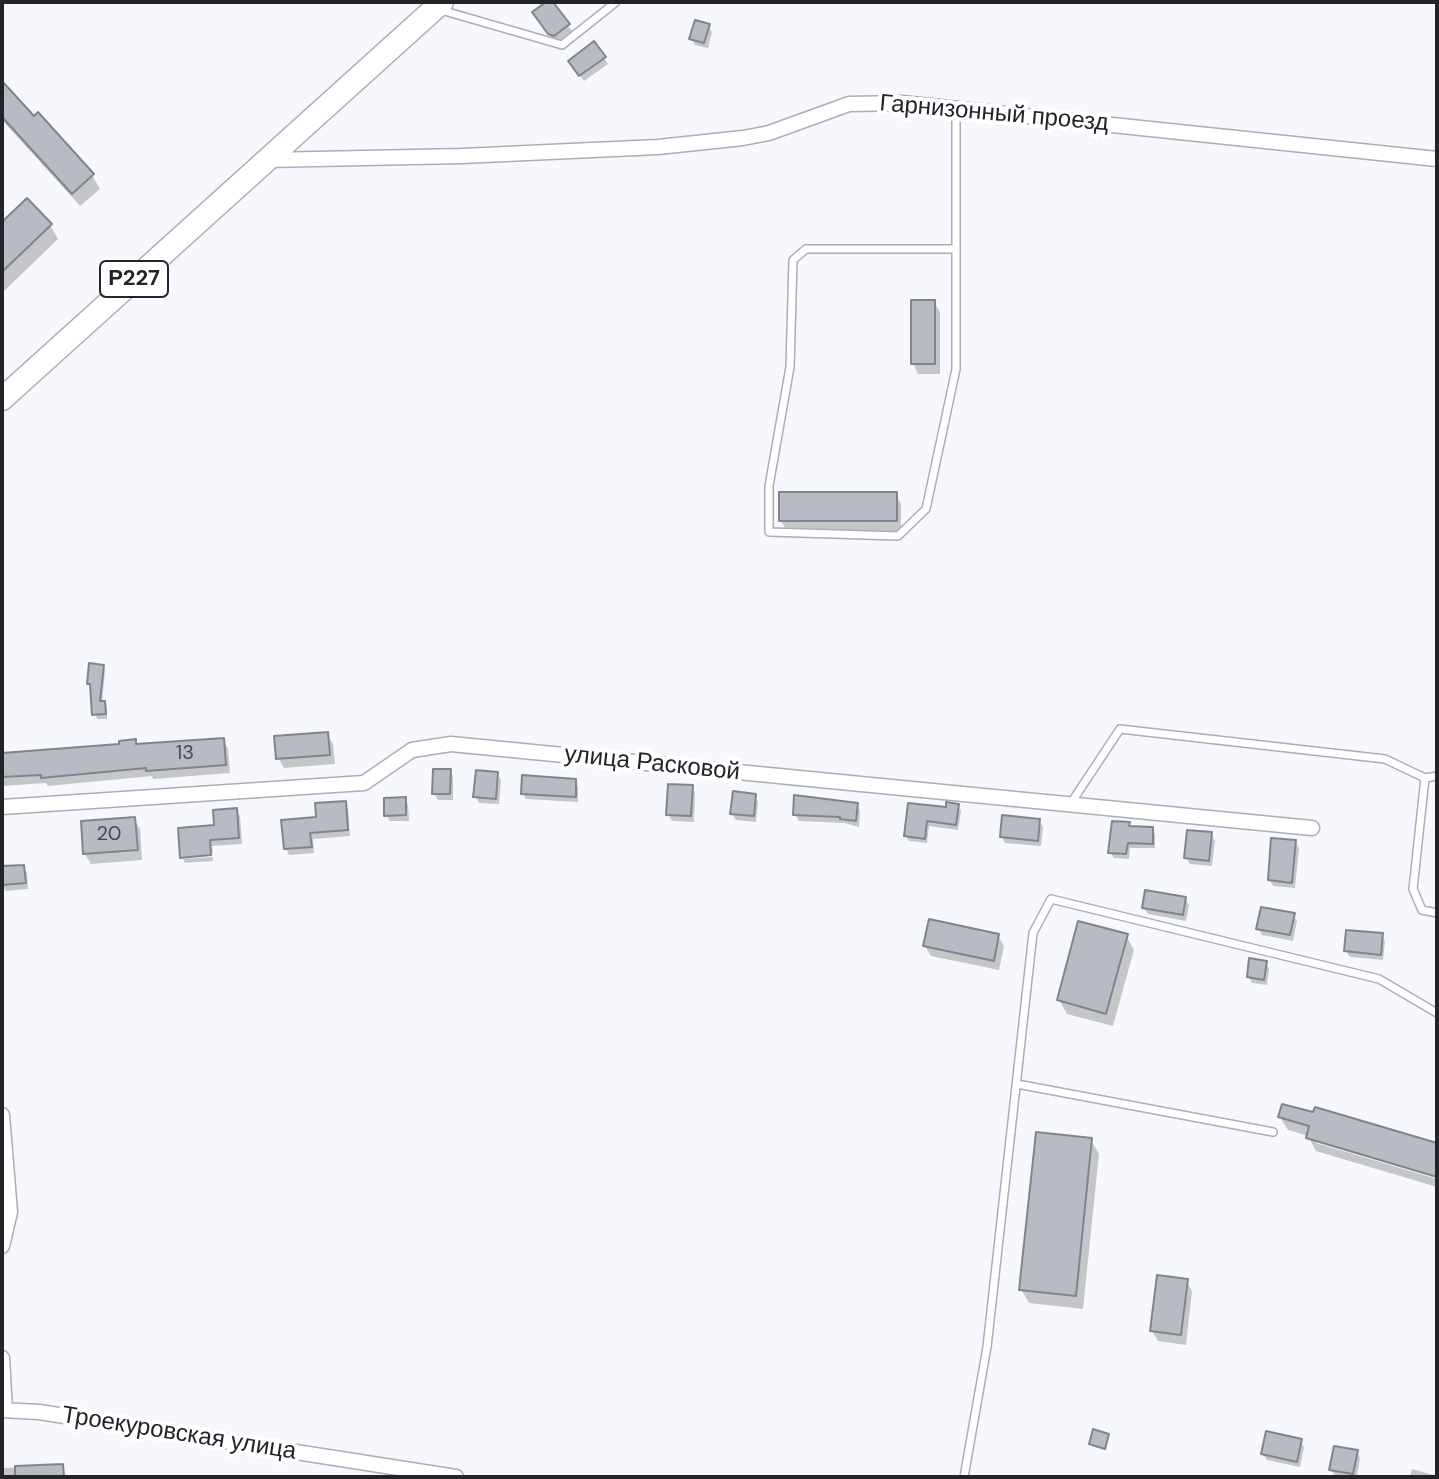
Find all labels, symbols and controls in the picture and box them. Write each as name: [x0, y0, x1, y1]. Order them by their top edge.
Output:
street label: Гарнизонный проезд: [878, 90, 1110, 138]
road number: Р227: [100, 261, 168, 297]
street label: улица Расковой: [563, 740, 741, 788]
house number: 13: [176, 742, 194, 766]
house number: 20: [97, 823, 121, 847]
street label: Троекуровская улица: [60, 1401, 298, 1467]

